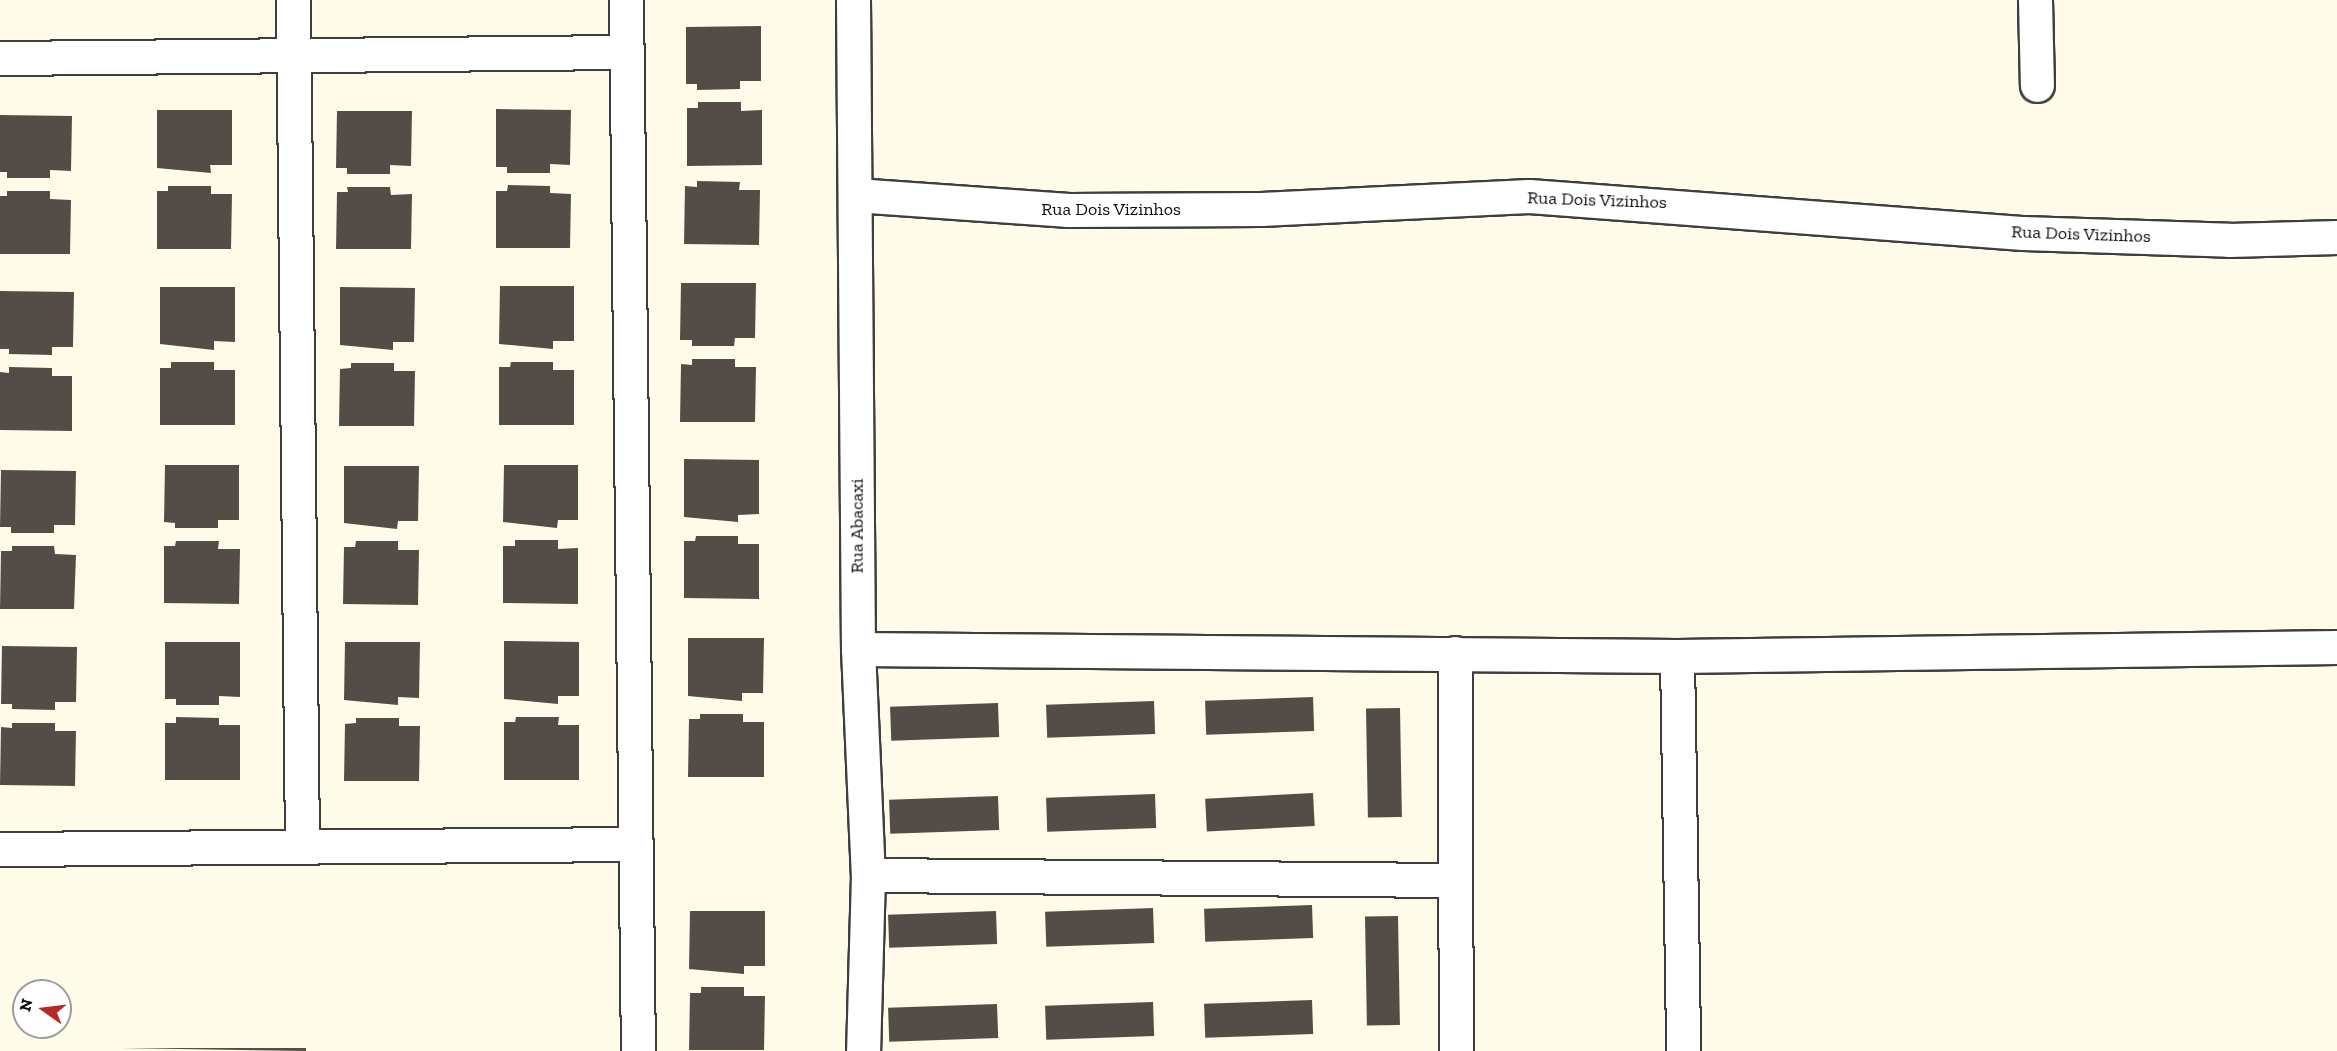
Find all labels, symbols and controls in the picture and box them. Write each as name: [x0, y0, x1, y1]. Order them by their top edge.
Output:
street label: Rua Dois Vizinhos: [1527, 187, 1667, 213]
street label: Rua Dois Vizinhos: [1041, 198, 1181, 220]
street label: Rua Dois Vizinhos: [2011, 221, 2151, 247]
street label: Rua Abacaxi: [846, 478, 868, 574]
north arrow: [12, 979, 72, 1039]
text: N: [15, 997, 37, 1013]

